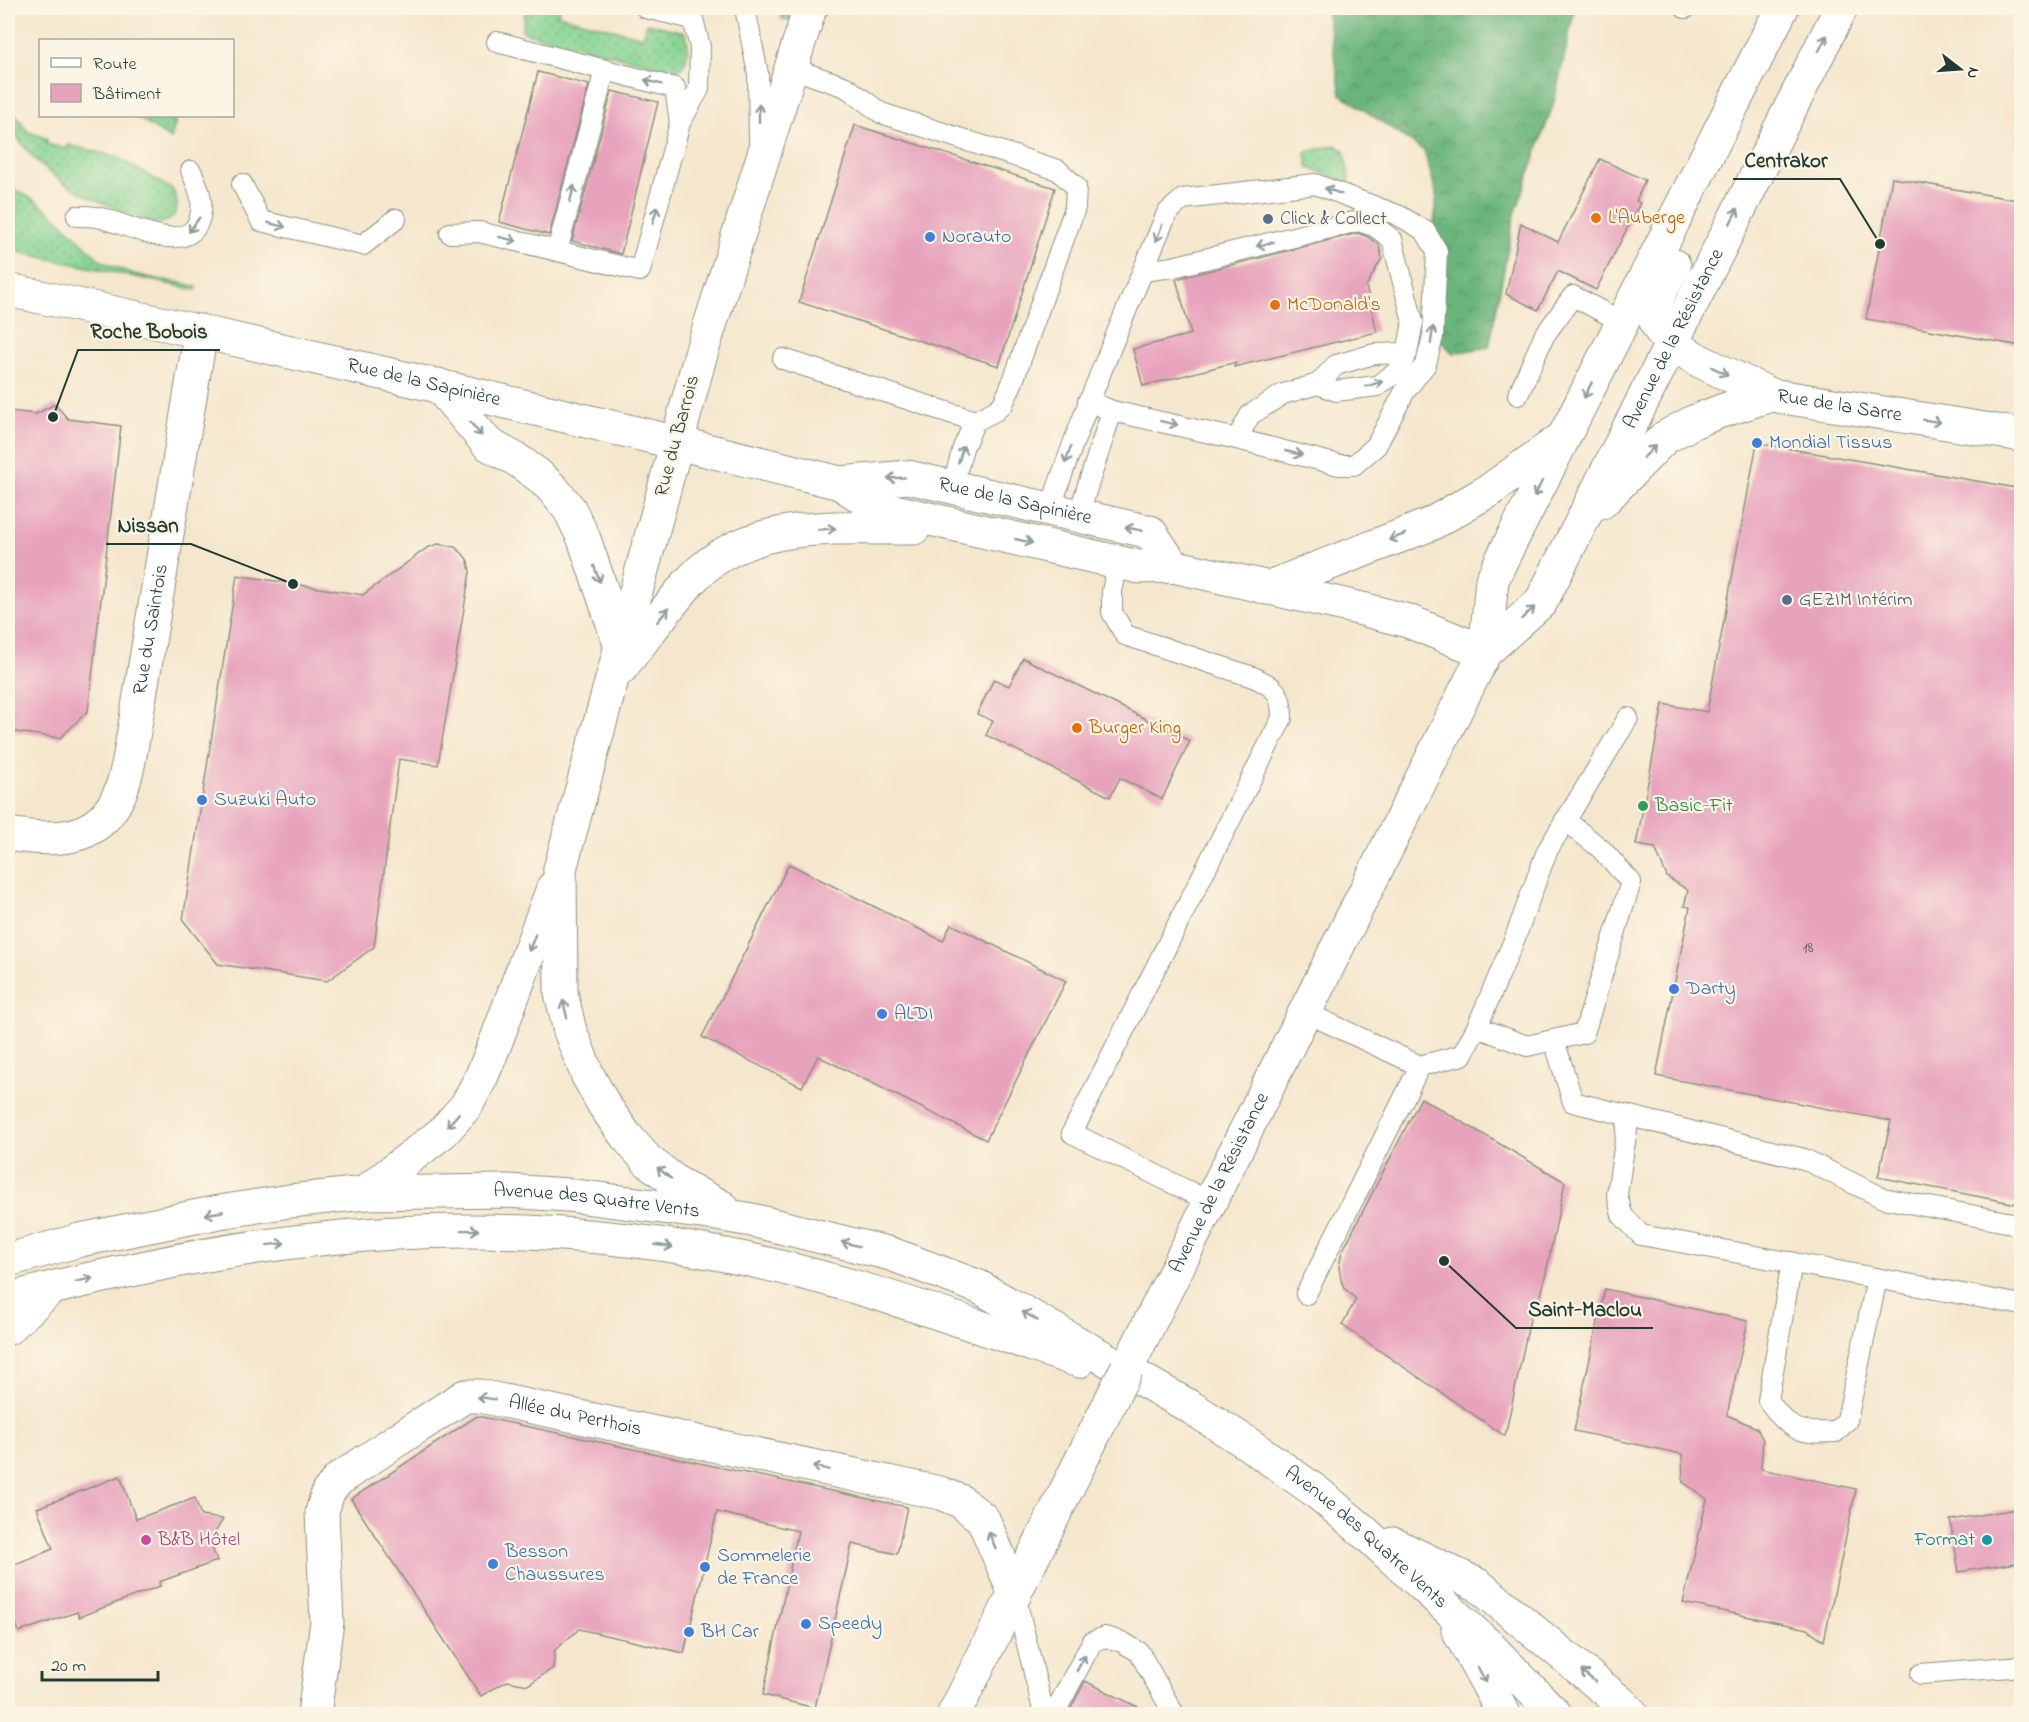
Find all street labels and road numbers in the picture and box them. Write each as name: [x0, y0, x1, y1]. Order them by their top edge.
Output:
street label: Avenue de la Résistance: [1616, 244, 1732, 434]
street label: Rue de la Sapinière: [344, 351, 503, 415]
street label: Rue du Barrois: [648, 372, 708, 500]
street label: Rue de la Sarre: [1775, 382, 1904, 430]
street label: Rue de la Sapinière: [935, 470, 1094, 533]
street label: Rue du Saintois: [126, 562, 176, 697]
street label: Avenue de la Résistance: [1162, 1088, 1277, 1278]
street label: Avenue des Quatre Vents: [493, 1176, 702, 1226]
street label: Allée du Perthois: [506, 1388, 644, 1444]
street label: Avenue des Quatre Vents: [1278, 1459, 1454, 1616]

